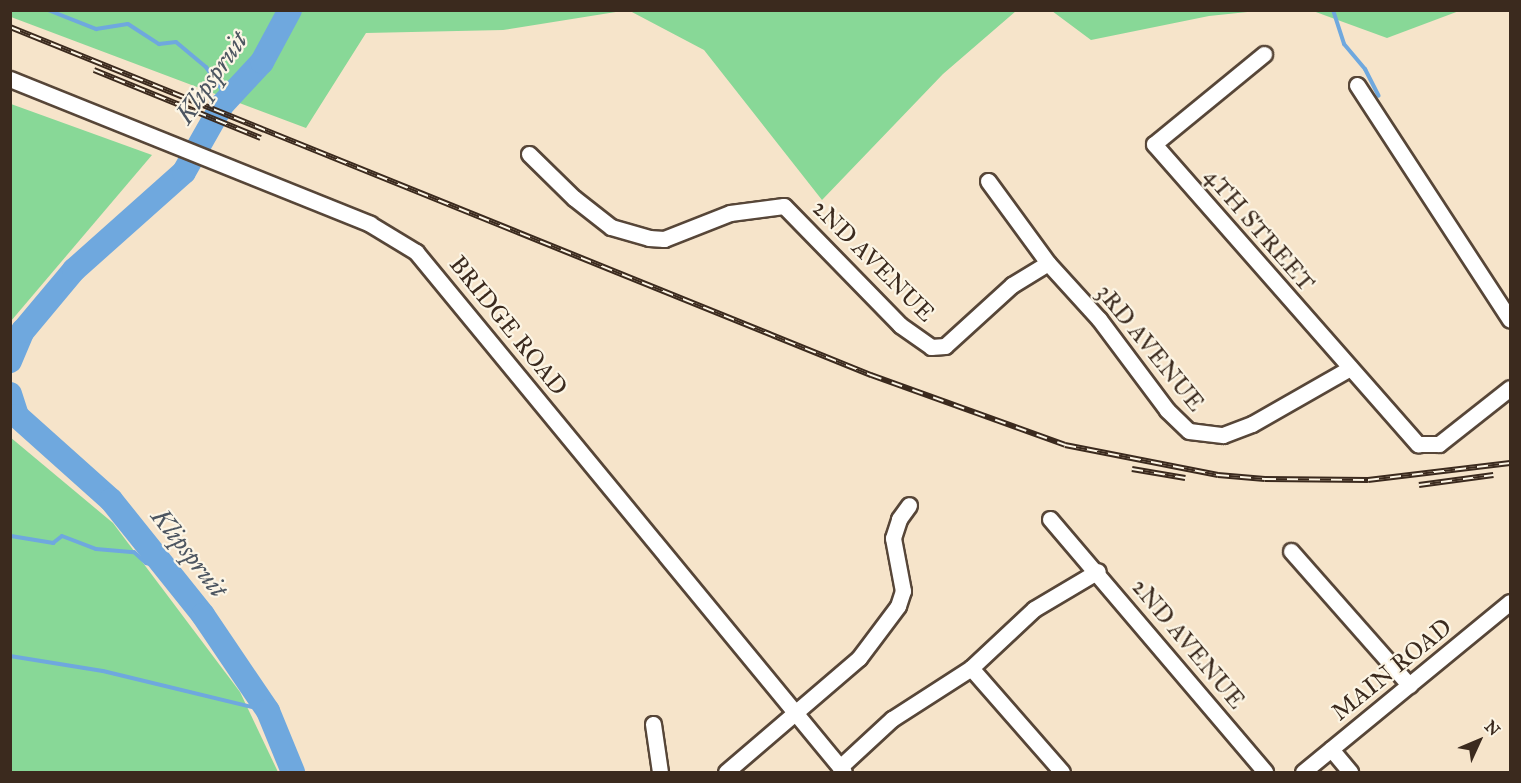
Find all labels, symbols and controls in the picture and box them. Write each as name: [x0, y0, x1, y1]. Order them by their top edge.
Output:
water label: Klipspruit: [169, 26, 255, 130]
street label: 4TH STREET: [1198, 163, 1320, 297]
street label: 2ND AVENUE: [806, 194, 940, 328]
street label: BRIDGE ROAD: [443, 250, 573, 402]
street label: 3RD AVENUE: [1090, 279, 1210, 417]
water label: Klipspruit: [144, 502, 234, 604]
street label: 2ND AVENUE: [1125, 573, 1251, 715]
street label: MAIN ROAD: [1326, 613, 1458, 727]
north arrow: [1449, 711, 1509, 771]
text: N: [1481, 717, 1504, 740]

